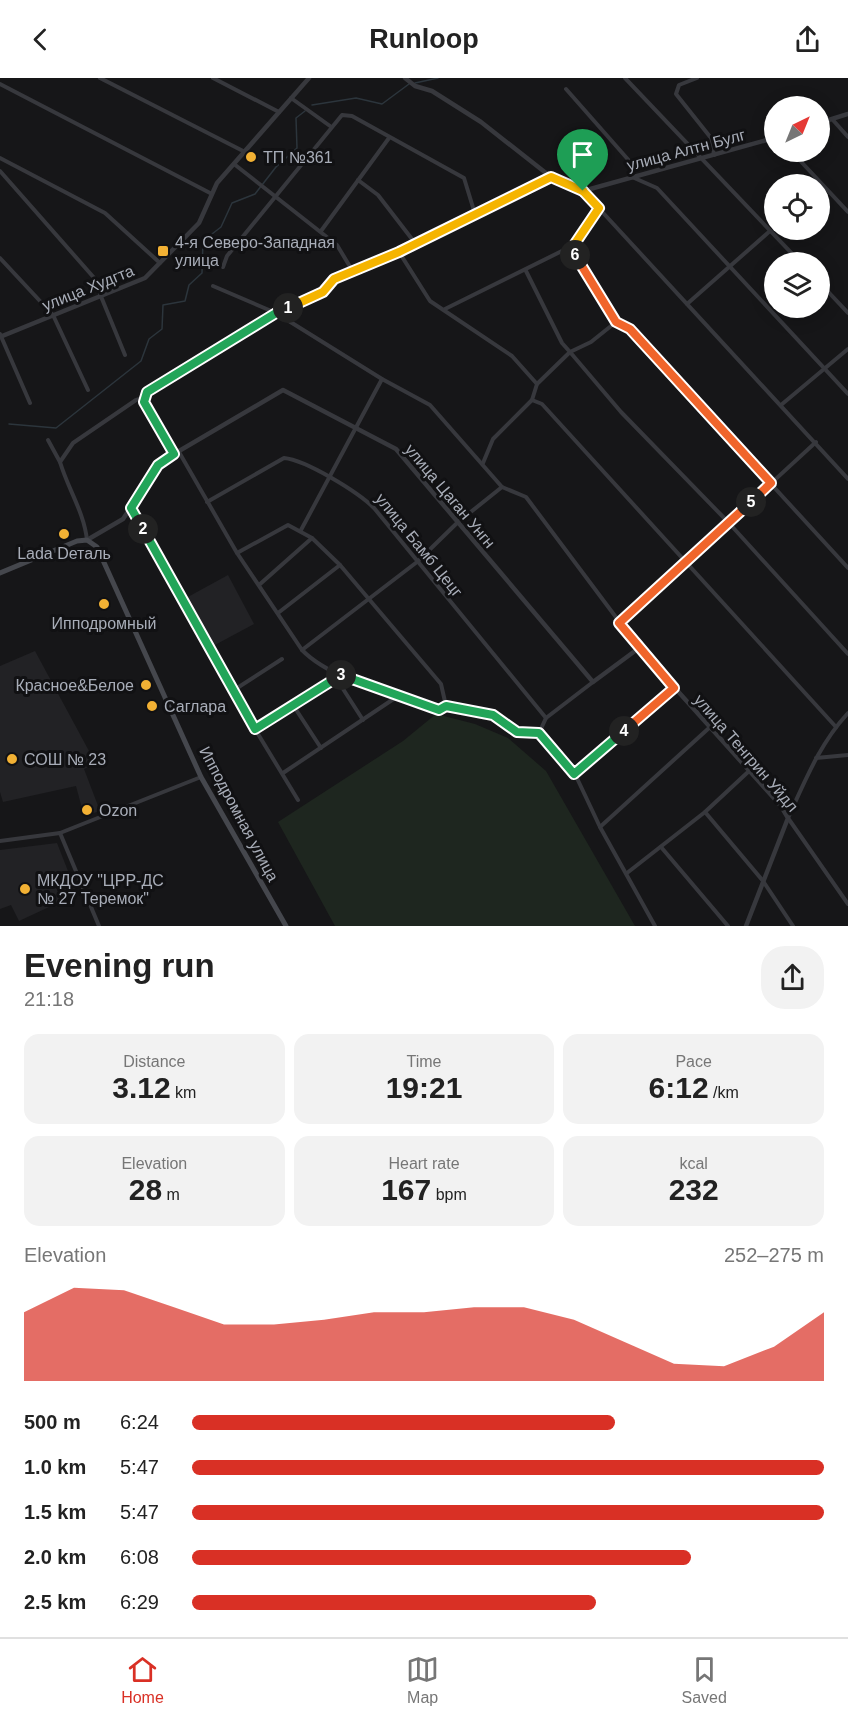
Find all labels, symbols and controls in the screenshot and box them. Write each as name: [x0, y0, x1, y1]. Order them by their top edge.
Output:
icon: back: [24, 23, 57, 56]
icon: share: [791, 23, 824, 56]
text: Runloop: [369, 24, 479, 54]
north arrow: [764, 96, 830, 162]
map controls: [764, 96, 830, 318]
street label: улица Алтн Булг: [625, 126, 747, 174]
pin: [557, 129, 608, 191]
icon: arrive: [566, 138, 599, 171]
place label: ТП №361: [263, 149, 333, 166]
marker: ТП №361: [244, 150, 258, 164]
button: locate: [764, 174, 830, 240]
place label: 4-я Северо-Западная улица: [175, 234, 335, 269]
pin: 6: [560, 240, 590, 270]
marker: 4-я Северо-Западная улица: [156, 244, 170, 258]
text: 6: [571, 246, 579, 263]
button: layers: [764, 252, 830, 318]
street label: улица Худгта: [40, 262, 136, 314]
pin: 1: [273, 293, 303, 323]
text: 1: [284, 299, 292, 316]
street label: улица Цаган Унгн: [402, 441, 498, 551]
pin: 5: [736, 487, 766, 517]
street label: улица Бамб Цецг: [372, 490, 466, 600]
text: 5: [747, 493, 755, 510]
pin: 2: [128, 514, 158, 544]
text: 2: [139, 520, 147, 537]
marker: Lada Dеталь: [57, 527, 71, 541]
place label: Lada Dеталь: [17, 545, 111, 562]
marker: Ипподромный: [97, 597, 111, 611]
place label: Ипподромный: [52, 615, 156, 632]
pin: 3: [326, 660, 356, 690]
text: 3: [337, 666, 345, 683]
place label: Красное&Белое: [15, 677, 134, 694]
marker: Красное&Белое: [139, 678, 153, 692]
street label: улица Тенгрин Уйдл: [691, 691, 801, 815]
place label: Саглара: [164, 698, 226, 715]
marker: Саглара: [145, 699, 159, 713]
pin: 4: [609, 716, 639, 746]
text: 4: [620, 722, 628, 739]
street label: Ипподромная улица: [196, 744, 282, 884]
place label: СОШ № 23: [24, 751, 106, 768]
marker: СОШ № 23: [5, 752, 19, 766]
place label: Ozon: [99, 802, 137, 819]
marker: Ozon: [80, 803, 94, 817]
place label: МКДОУ "ЦРР-ДС № 27 Теремок": [37, 872, 164, 907]
marker: МКДОУ "ЦРР-ДС № 27 Теремок": [18, 882, 32, 896]
button: share: [761, 946, 824, 1009]
text: Evening run: [24, 947, 215, 984]
text: 21:18: [24, 988, 74, 1010]
text: Distance: [123, 1053, 185, 1070]
text: Time: [407, 1053, 441, 1070]
text: Pace: [675, 1053, 712, 1070]
text: 3.12: [112, 1071, 171, 1104]
text: 19:21: [386, 1071, 462, 1104]
text: 6:12: [649, 1071, 709, 1104]
text: km: [171, 1084, 196, 1101]
text: /km: [709, 1084, 739, 1101]
text: Elevation: [121, 1155, 187, 1172]
text: Heart rate: [388, 1155, 460, 1172]
text: kcal: [679, 1155, 708, 1172]
text: 28: [129, 1173, 162, 1206]
text: 167: [381, 1173, 431, 1206]
text: 232: [669, 1173, 719, 1206]
text: m: [162, 1186, 180, 1203]
text: bpm: [431, 1186, 467, 1203]
text: Elevation: [24, 1244, 106, 1266]
text: 252–275 m: [724, 1244, 824, 1266]
text: 500 m: [24, 1411, 81, 1433]
text: 6:24: [120, 1411, 159, 1433]
text: 1.0 km: [24, 1456, 86, 1478]
text: 5:47: [120, 1456, 159, 1478]
text: 1.5 km: [24, 1501, 86, 1523]
text: 5:47: [120, 1501, 159, 1523]
text: 2.0 km: [24, 1546, 86, 1568]
text: 6:08: [120, 1546, 159, 1568]
text: 2.5 km: [24, 1591, 86, 1613]
text: 6:29: [120, 1591, 159, 1613]
tab: Home: [121, 1653, 164, 1707]
tab: Map: [406, 1653, 439, 1707]
tab: Saved: [681, 1653, 727, 1707]

